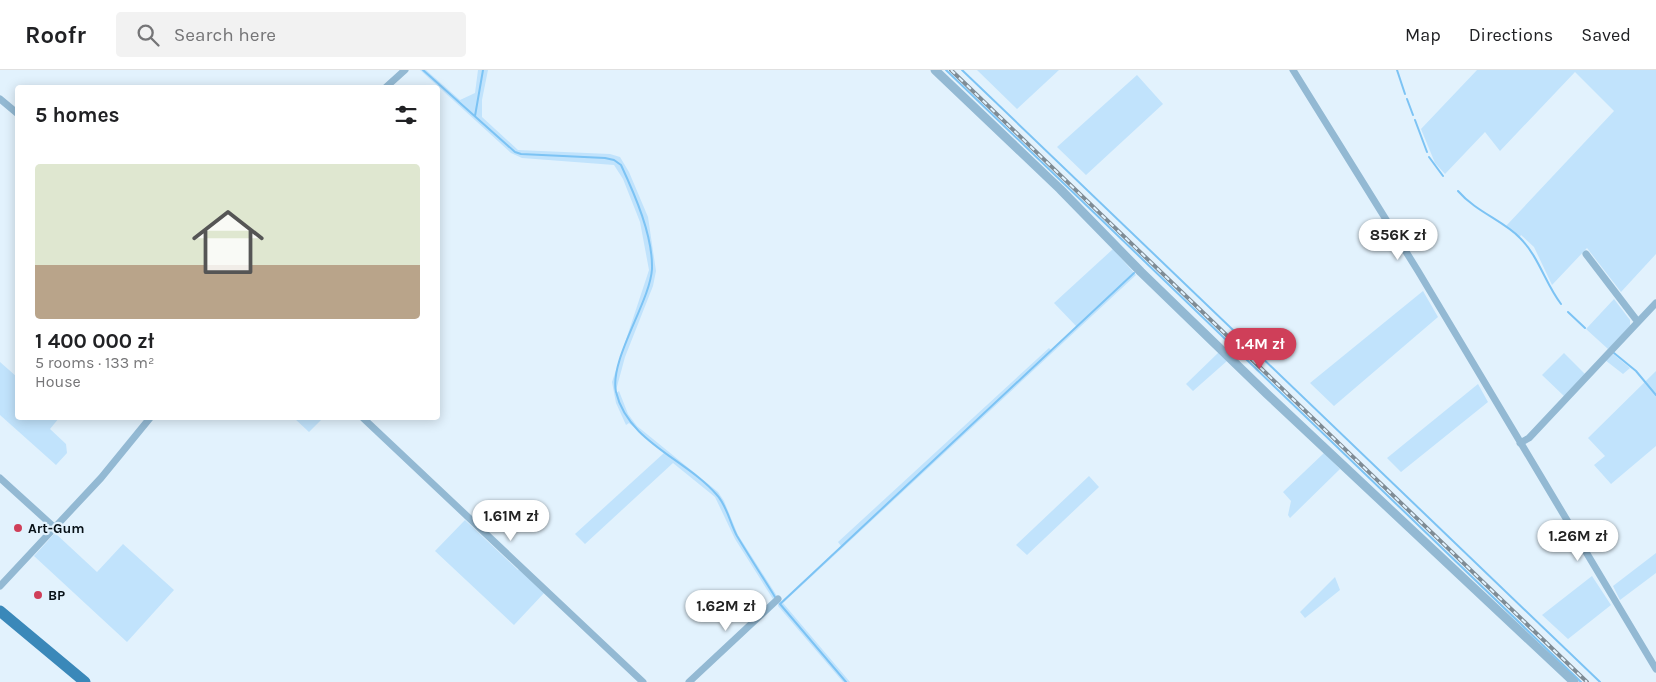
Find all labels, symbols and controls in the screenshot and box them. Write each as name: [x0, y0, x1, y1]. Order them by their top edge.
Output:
search box: [116, 12, 466, 57]
text: Roofr: [25, 21, 86, 49]
icon: search: [134, 21, 162, 49]
text: Search here: [174, 24, 276, 46]
text: Map: [1405, 24, 1441, 46]
text: Directions: [1469, 24, 1553, 46]
text: Saved: [1581, 24, 1631, 46]
icon: filters: [392, 101, 420, 129]
text: 5 homes: [35, 103, 120, 127]
icon: home: [183, 197, 273, 287]
pin: 856K zł: [1352, 218, 1444, 261]
text: 856K zł: [1370, 225, 1426, 244]
pin: 1.4M zł: [1214, 328, 1306, 370]
text: 1 400 000 zł: [35, 329, 154, 353]
text: 1.4M zł: [1235, 334, 1285, 353]
text: 5 rooms · 133 m²: [35, 353, 154, 372]
text: House: [35, 372, 81, 391]
pin: 1.61M zł: [459, 500, 563, 542]
text: 1.61M zł: [483, 506, 539, 525]
place label: Art-Gum: [28, 520, 85, 537]
pin: 1.26M zł: [1526, 520, 1630, 562]
marker: Art-Gum: [12, 522, 24, 534]
text: 1.26M zł: [1548, 526, 1608, 545]
place label: BP: [48, 587, 65, 604]
marker: BP: [32, 589, 44, 601]
pin: 1.62M zł: [674, 590, 778, 632]
text: 1.62M zł: [696, 596, 756, 615]

